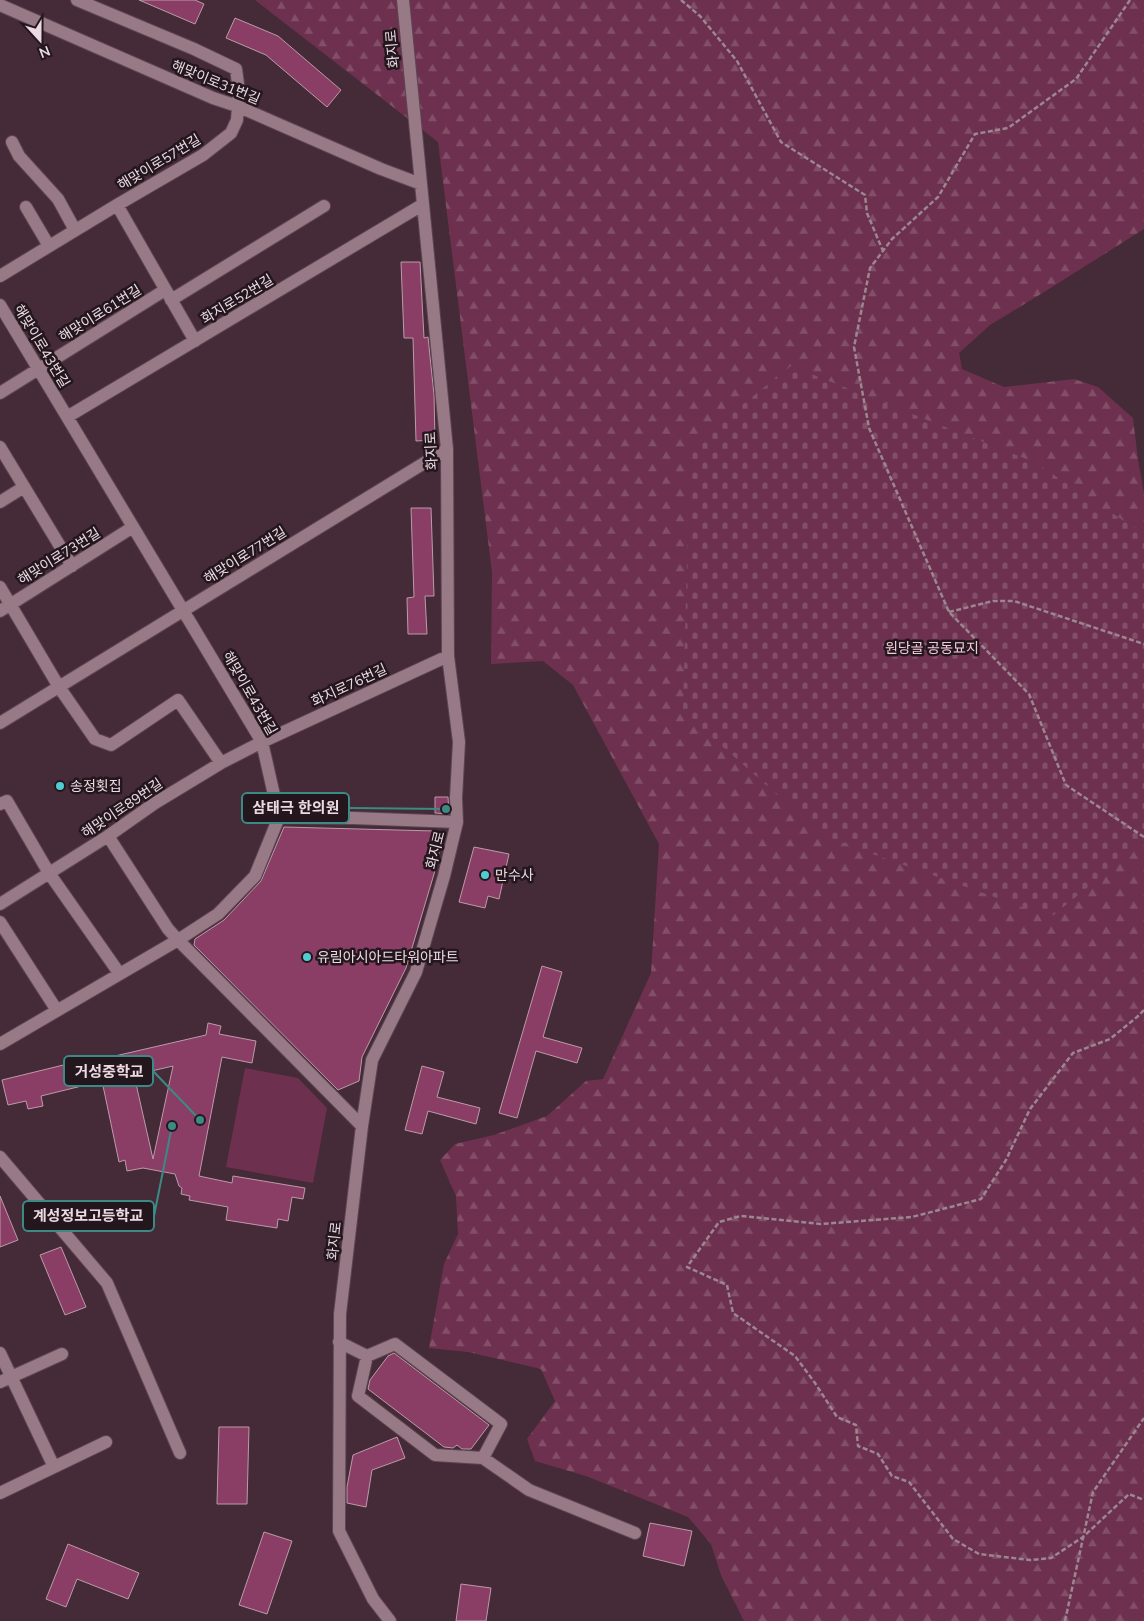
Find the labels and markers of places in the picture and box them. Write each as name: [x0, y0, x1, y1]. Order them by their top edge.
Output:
place label: 송정횟집: [70, 777, 122, 796]
marker: 송정횟집: [54, 780, 66, 792]
callout: 삼태극 한의원: [242, 793, 349, 823]
place label: 만수사: [495, 866, 534, 885]
marker: 만수사: [479, 869, 491, 881]
place label: 유림아시아드타워아파트: [317, 948, 459, 967]
marker: 유림아시아드타워아파트: [301, 951, 313, 963]
callout: 거성중학교: [64, 1056, 153, 1086]
callout: 계성정보고등학교: [23, 1201, 154, 1231]

